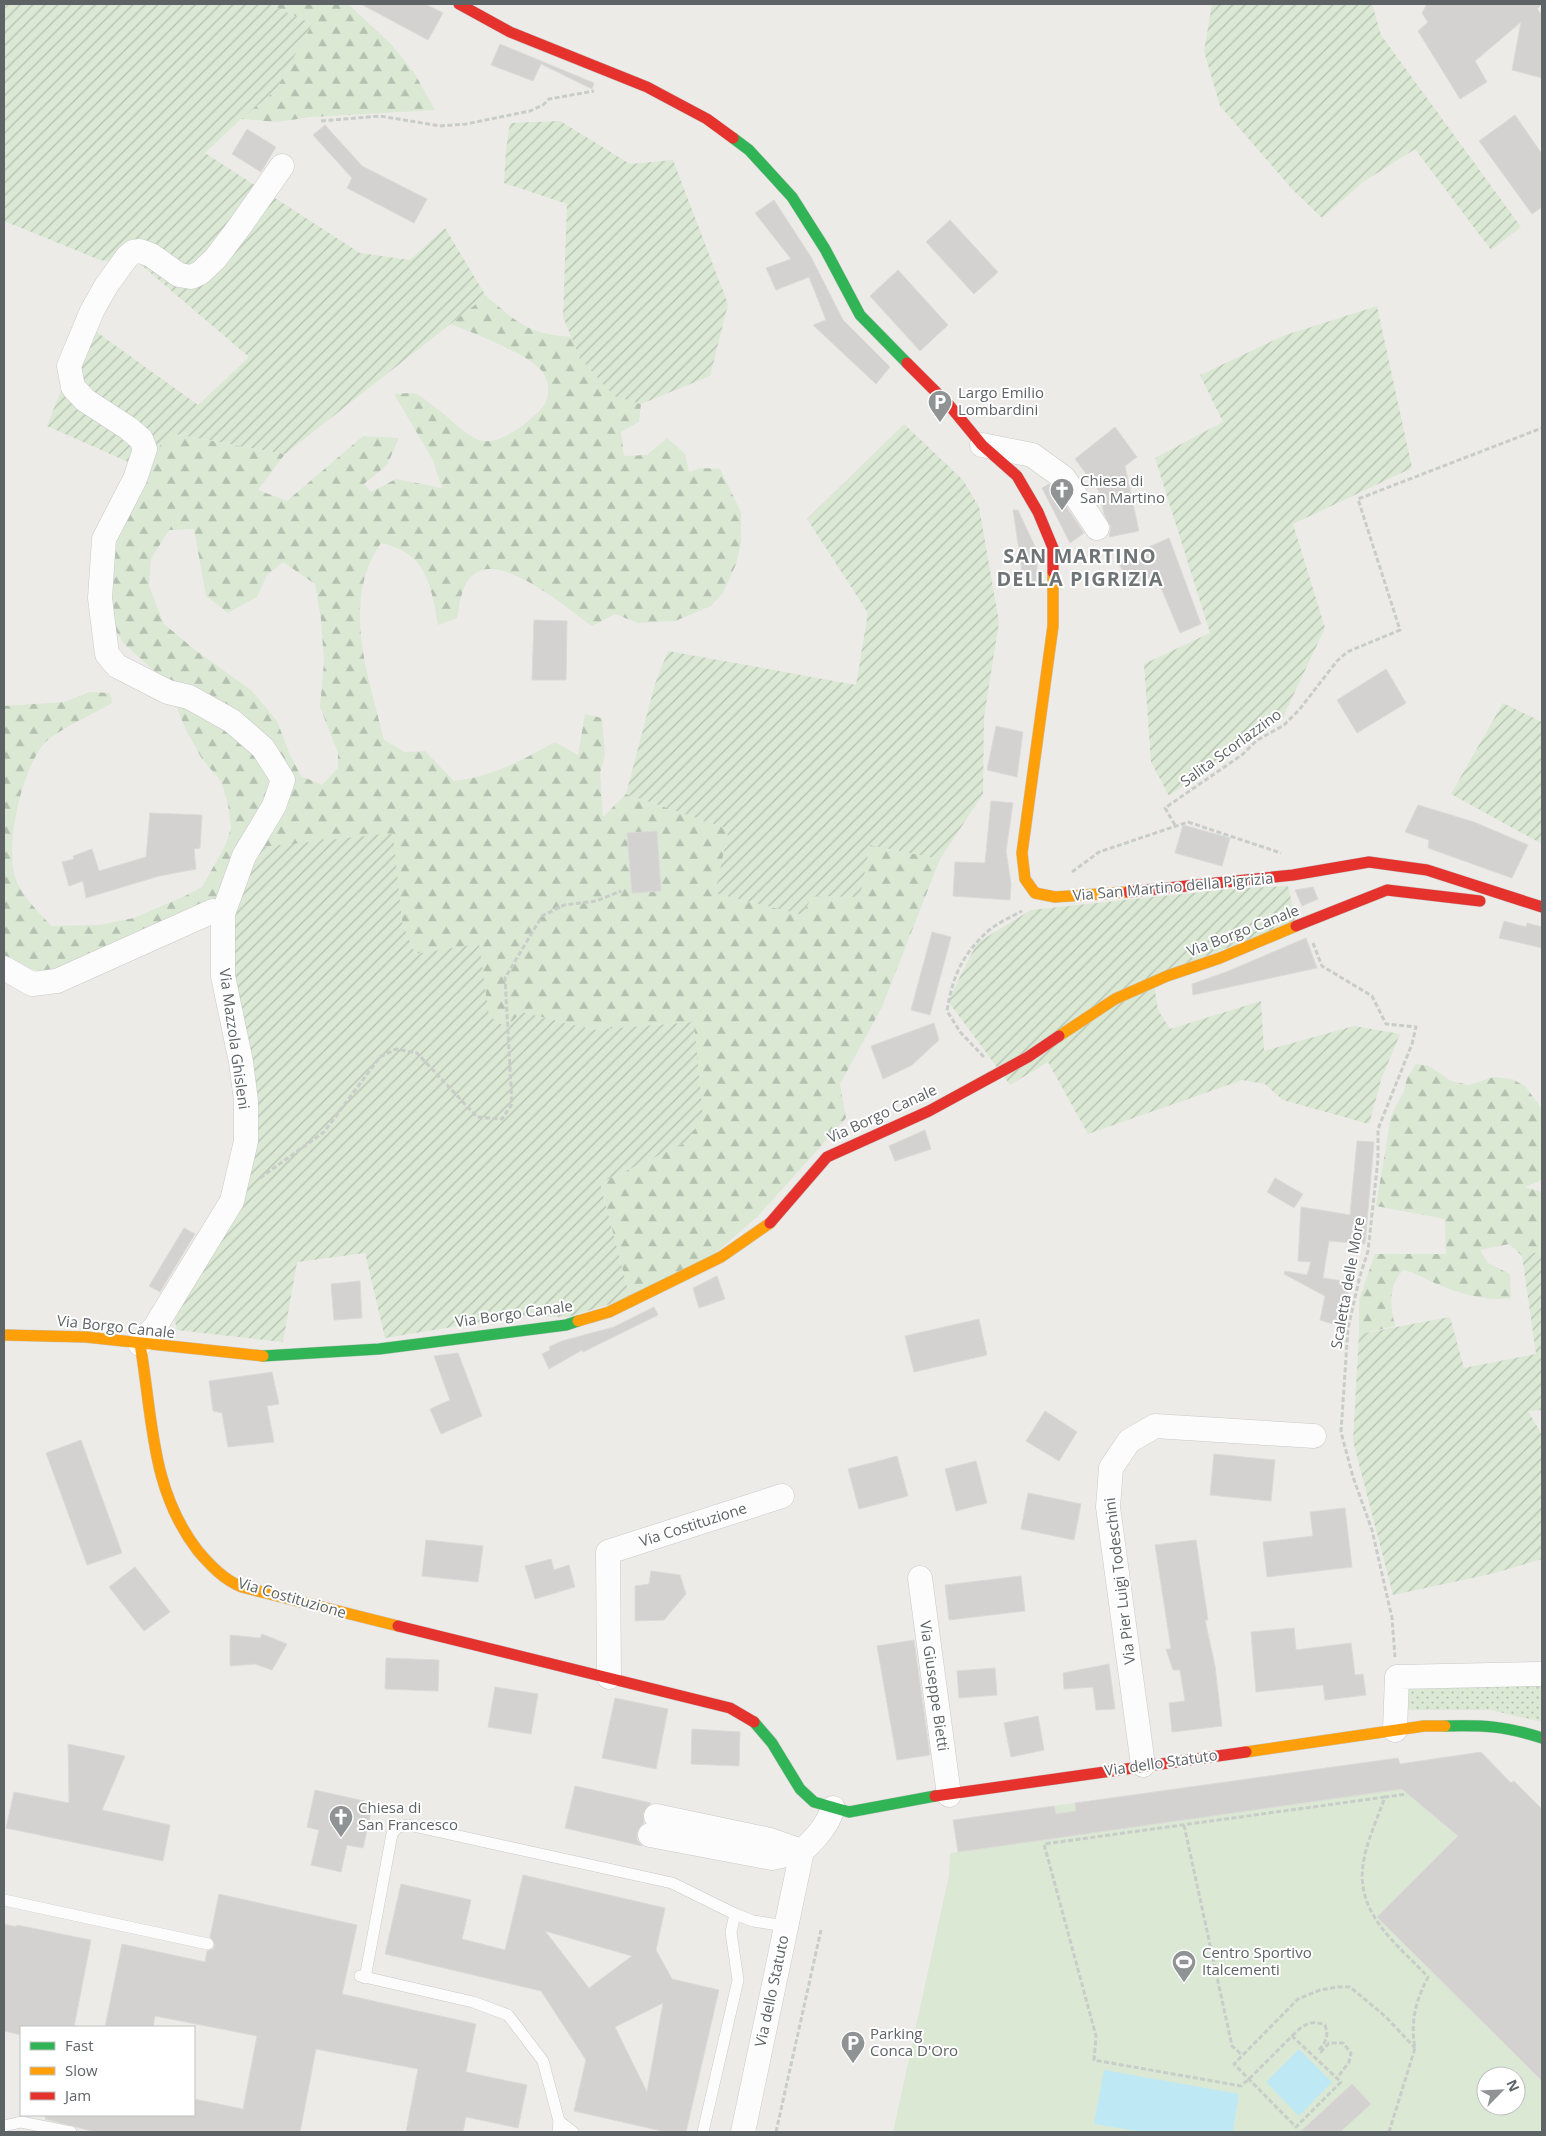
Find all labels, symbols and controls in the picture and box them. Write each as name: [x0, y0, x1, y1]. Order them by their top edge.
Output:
place label: Largo Emilio Lombardini: [958, 382, 1044, 419]
parking icon: Largo Emilio Lombardini: [927, 389, 953, 423]
place label: Chiesa di San Martino: [1080, 470, 1165, 507]
church icon: Chiesa di San Martino: [1049, 477, 1075, 511]
district label: SAN MARTINO DELLA PIGRIZIA: [996, 542, 1164, 592]
street label: Salita Scorlazzino: [1176, 704, 1285, 791]
street label: Via San Martino della Pigrizia: [1072, 867, 1274, 905]
street label: Via Borgo Canale: [1184, 900, 1301, 961]
street label: Via Mazzola Ghisleni: [215, 967, 255, 1111]
street label: Via Borgo Canale: [824, 1079, 939, 1147]
street label: Scaletta delle More: [1326, 1215, 1368, 1350]
street label: Via Borgo Canale: [454, 1295, 574, 1331]
street label: Via Borgo Canale: [56, 1310, 176, 1342]
street label: Via Pier Luigi Todeschini: [1099, 1496, 1139, 1666]
street label: Via Costituzione: [636, 1497, 749, 1551]
street label: Via Costituzione: [236, 1572, 349, 1622]
street label: Via Giuseppe Bietti: [916, 1619, 954, 1752]
street label: Via dello Statuto: [1103, 1744, 1219, 1780]
place label: Chiesa di San Francesco: [358, 1797, 458, 1834]
church icon: Chiesa di San Francesco: [328, 1804, 354, 1838]
street label: Via dello Statuto: [749, 1933, 793, 2049]
place label: Centro Sportivo Italcementi: [1202, 1942, 1312, 1979]
sports icon: Centro Sportivo Italcementi: [1171, 1949, 1197, 1983]
place label: Parking Conca D'Oro: [870, 2023, 958, 2060]
legend: [20, 2026, 195, 2116]
parking icon: Parking Conca D'Oro: [840, 2030, 866, 2064]
text: Fast: [65, 2035, 94, 2055]
text: Slow: [65, 2060, 98, 2080]
north arrow: [1476, 2066, 1526, 2116]
text: N: [1502, 2076, 1524, 2095]
text: Jam: [63, 2085, 91, 2105]

